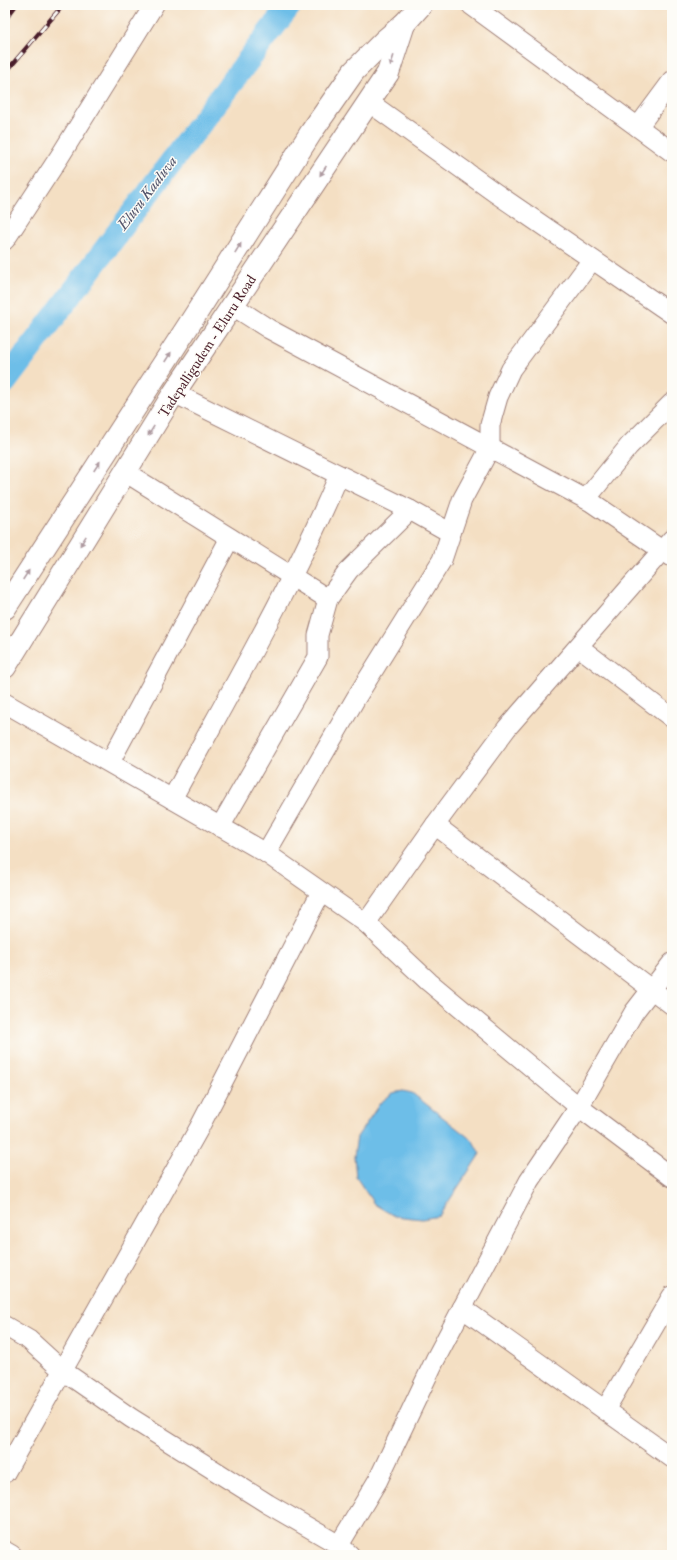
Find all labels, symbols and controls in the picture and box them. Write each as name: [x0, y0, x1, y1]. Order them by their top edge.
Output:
one-way arrow: [389, 55, 395, 67]
water label: Eluru Kaaluva: [113, 152, 181, 235]
one-way arrow: [319, 165, 327, 176]
one-way arrow: [234, 242, 241, 254]
street label: Tadepalligudem - Eluru Road: [155, 272, 261, 421]
one-way arrow: [164, 351, 171, 363]
one-way arrow: [147, 426, 155, 436]
one-way arrow: [93, 461, 101, 471]
one-way arrow: [79, 535, 86, 547]
one-way arrow: [22, 570, 30, 580]

